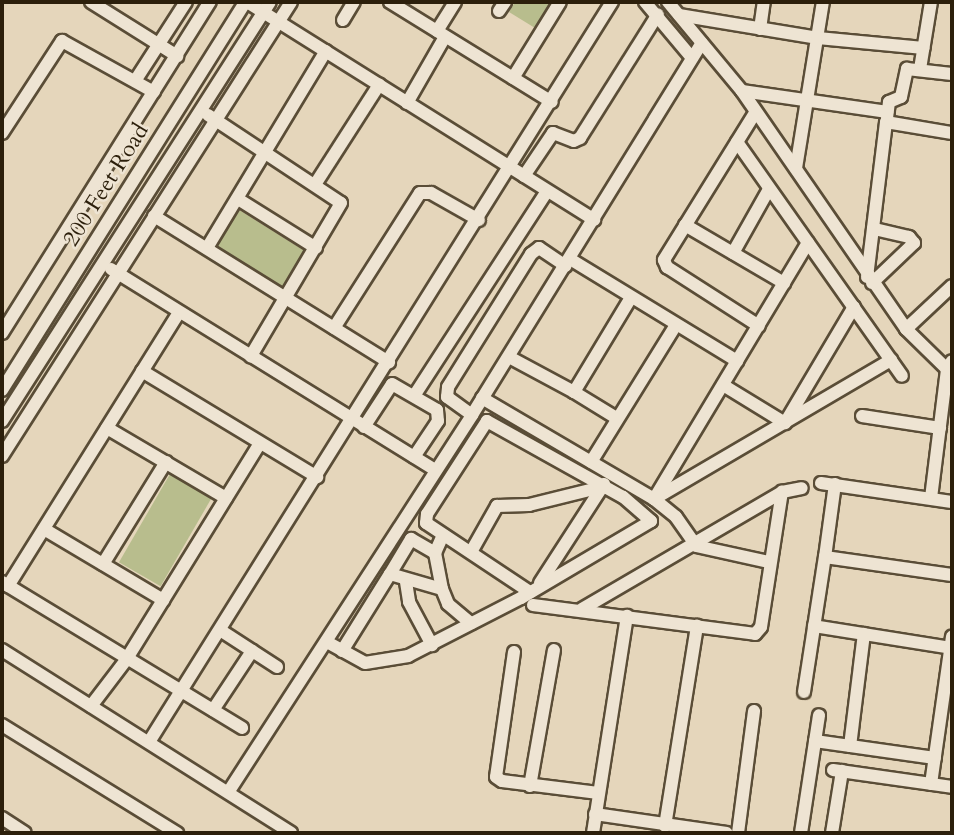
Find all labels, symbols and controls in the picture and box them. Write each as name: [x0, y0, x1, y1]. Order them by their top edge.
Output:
street label: 200 Feet Road: [57, 119, 155, 251]

